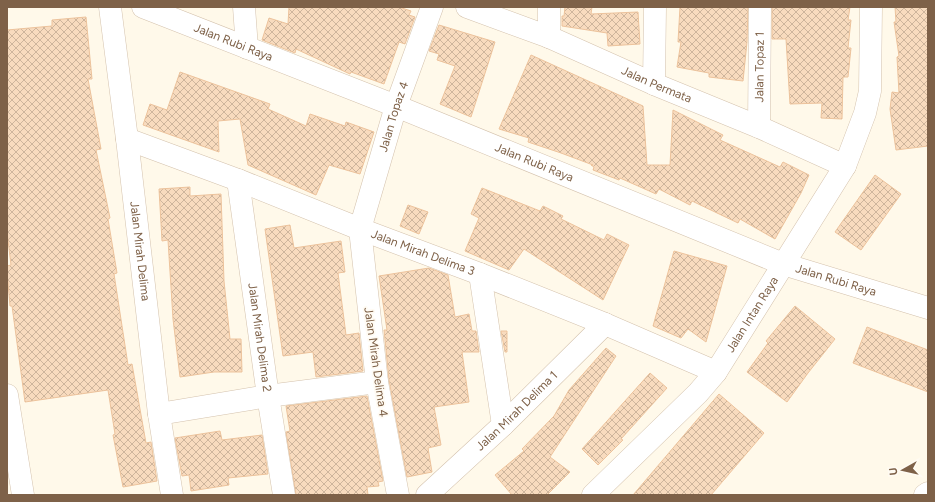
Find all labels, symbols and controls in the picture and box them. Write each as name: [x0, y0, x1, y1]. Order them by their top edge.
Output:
street label: Jalan Rubi Raya: [192, 21, 275, 64]
street label: Jalan Topaz 1: [752, 32, 767, 102]
street label: Jalan Permata: [619, 63, 694, 106]
street label: Jalan Topaz 4: [376, 79, 411, 154]
street label: Jalan Rubi Raya: [493, 140, 576, 185]
street label: Jalan Mirah Delima: [127, 201, 153, 302]
street label: Jalan Mirah Delima 3: [369, 227, 477, 278]
street label: Jalan Rubi Raya: [794, 261, 878, 299]
street label: Jalan Intan Raya: [723, 274, 781, 355]
street label: Jalan Mirah Delima 2: [245, 282, 274, 393]
street label: Jalan Mirah Delima 4: [361, 306, 391, 418]
street label: Jalan Mirah Delima 1: [473, 368, 560, 453]
north arrow: [883, 450, 923, 490]
text: U: [887, 466, 901, 476]

